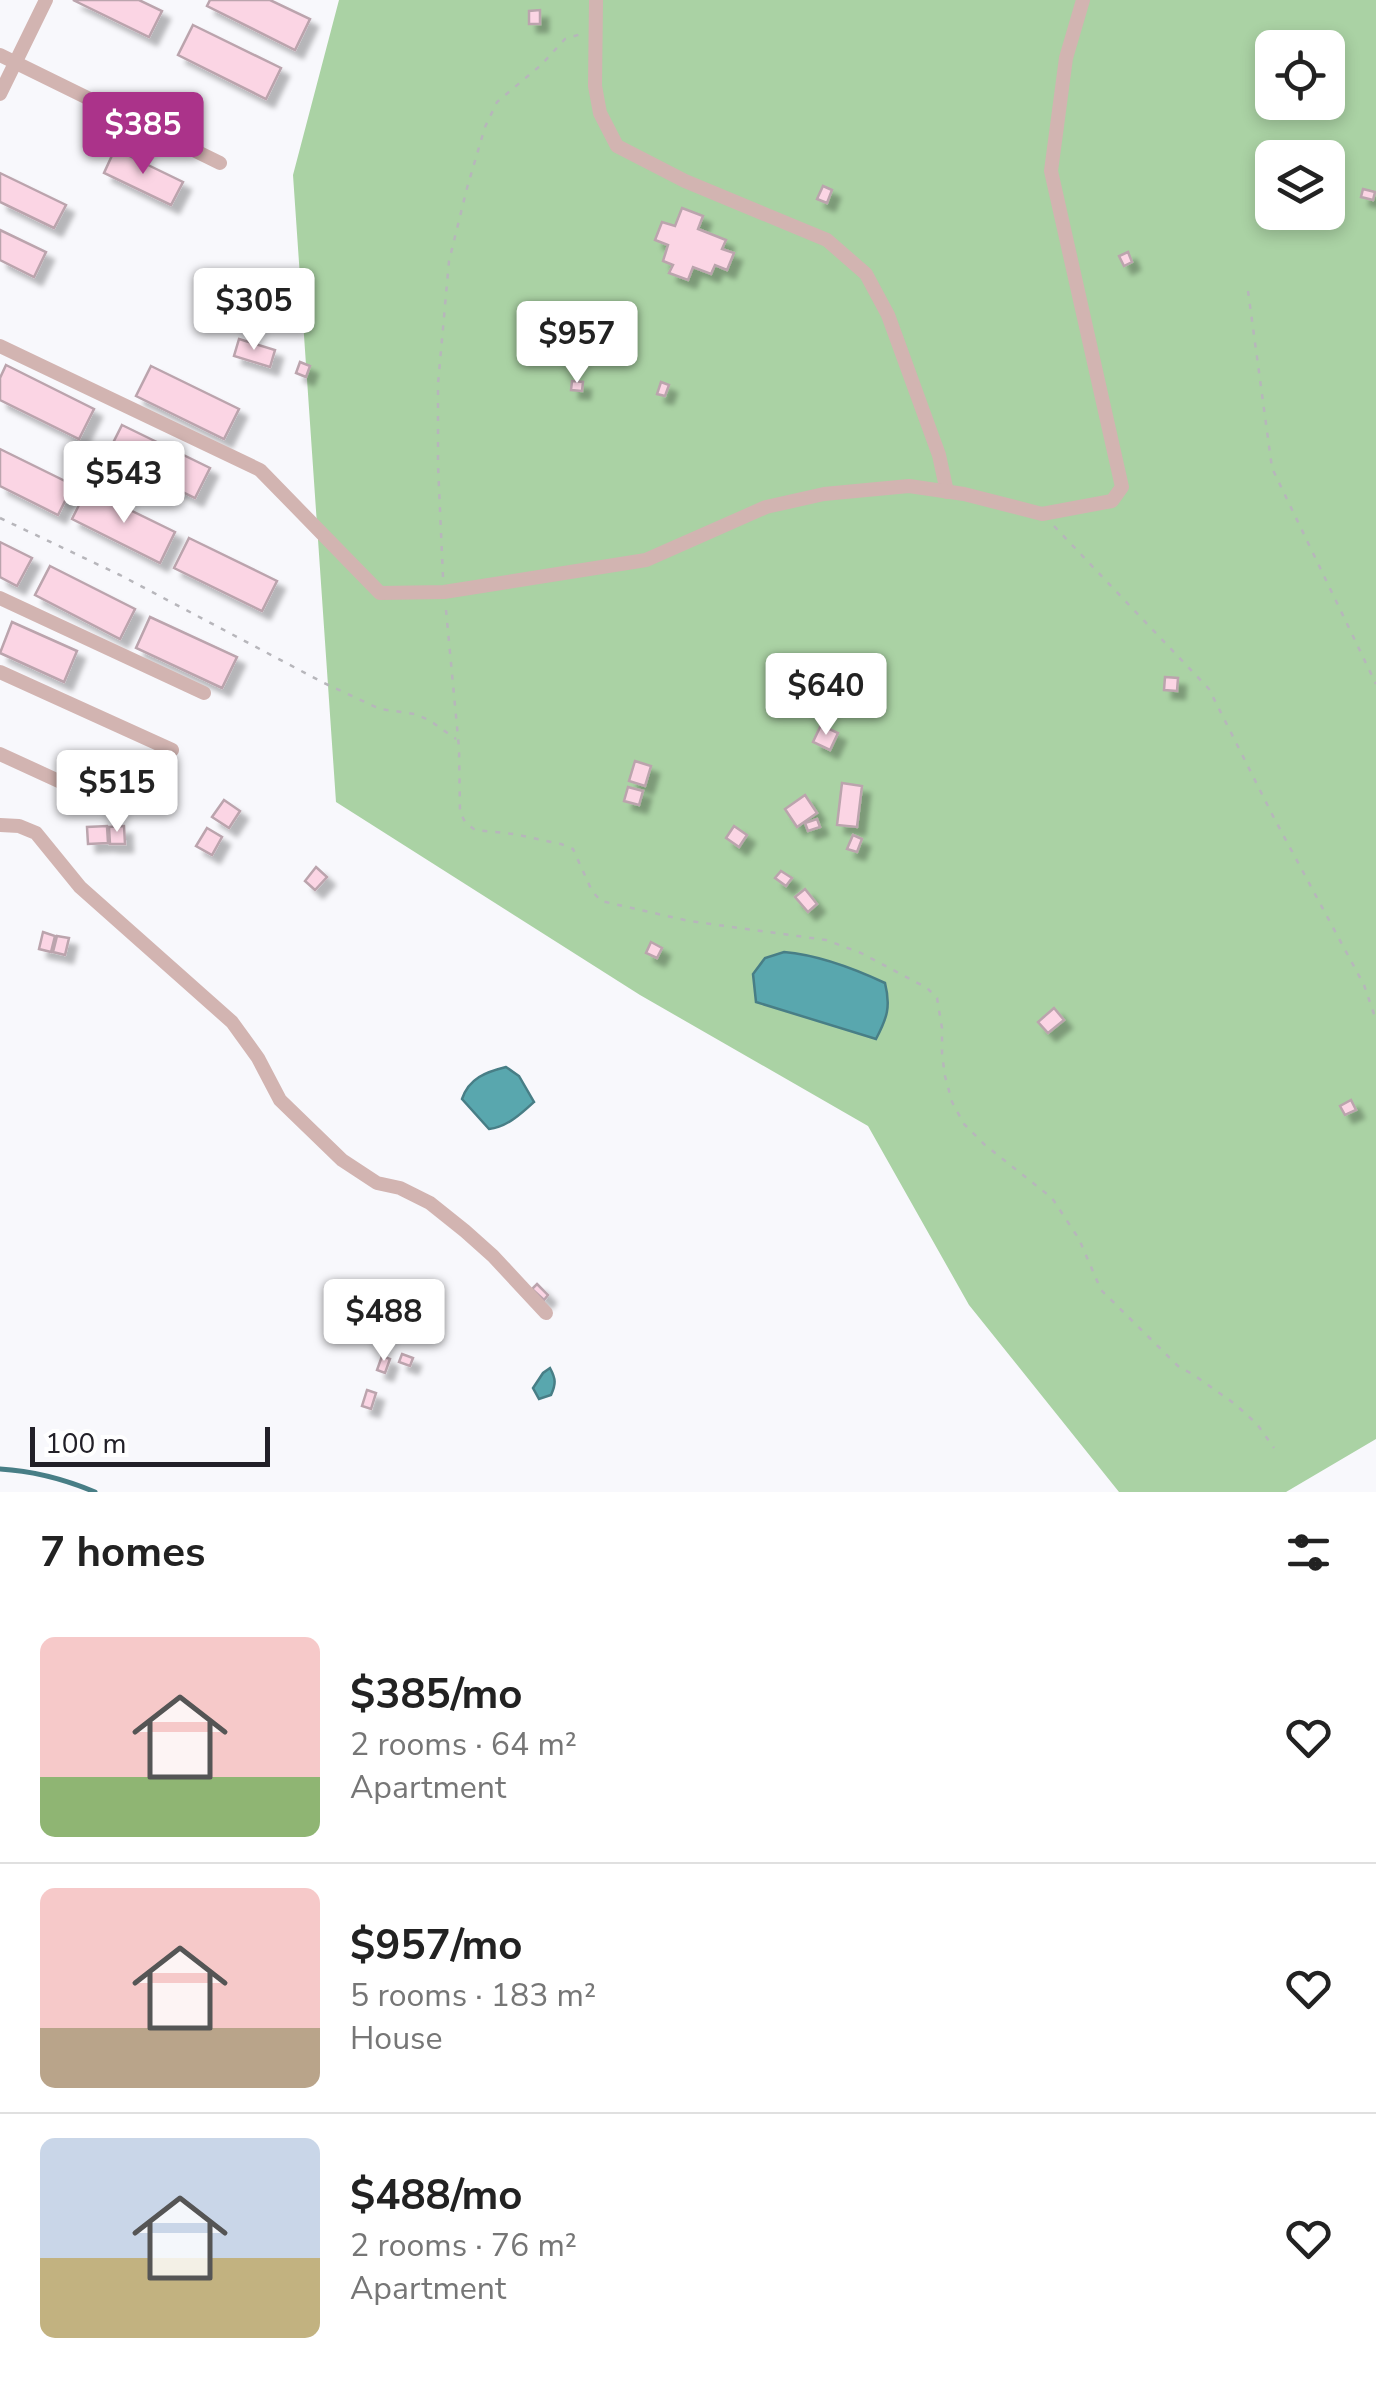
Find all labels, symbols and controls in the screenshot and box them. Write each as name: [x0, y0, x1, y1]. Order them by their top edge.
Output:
map controls: [1255, 30, 1345, 230]
button: locate: [1255, 30, 1345, 120]
pin: $385: [84, 92, 202, 177]
text: $385: [105, 103, 181, 146]
button: layers: [1255, 140, 1345, 230]
pin: $305: [195, 268, 313, 353]
text: $305: [216, 279, 292, 322]
pin: $957: [518, 301, 636, 386]
text: $957: [539, 312, 615, 355]
pin: $543: [65, 441, 183, 526]
text: $543: [86, 452, 162, 495]
pin: $640: [767, 653, 885, 738]
text: $640: [788, 664, 864, 707]
pin: $515: [58, 750, 176, 835]
text: $515: [79, 761, 155, 804]
pin: $488: [325, 1279, 443, 1364]
text: $488: [346, 1290, 422, 1333]
scale bar: [30, 1422, 270, 1466]
text: 100 m: [45, 1425, 127, 1463]
text: 7 homes: [40, 1524, 205, 1581]
icon: filters: [1281, 1525, 1336, 1580]
text: $385/mo: [350, 1666, 522, 1723]
icon: home: [120, 1677, 240, 1797]
icon: heart: [1281, 1710, 1336, 1765]
text: 2 rooms · 64 m²: [350, 1723, 577, 1766]
text: Apartment: [350, 1766, 506, 1809]
text: $957/mo: [350, 1917, 522, 1974]
icon: home: [120, 1928, 240, 2048]
icon: heart: [1281, 1961, 1336, 2016]
text: 5 rooms · 183 m²: [350, 1974, 596, 2017]
text: House: [350, 2017, 443, 2060]
text: $488/mo: [350, 2167, 522, 2224]
icon: home: [120, 2178, 240, 2298]
icon: heart: [1281, 2211, 1336, 2266]
text: 2 rooms · 76 m²: [350, 2224, 577, 2267]
text: Apartment: [350, 2267, 506, 2310]

